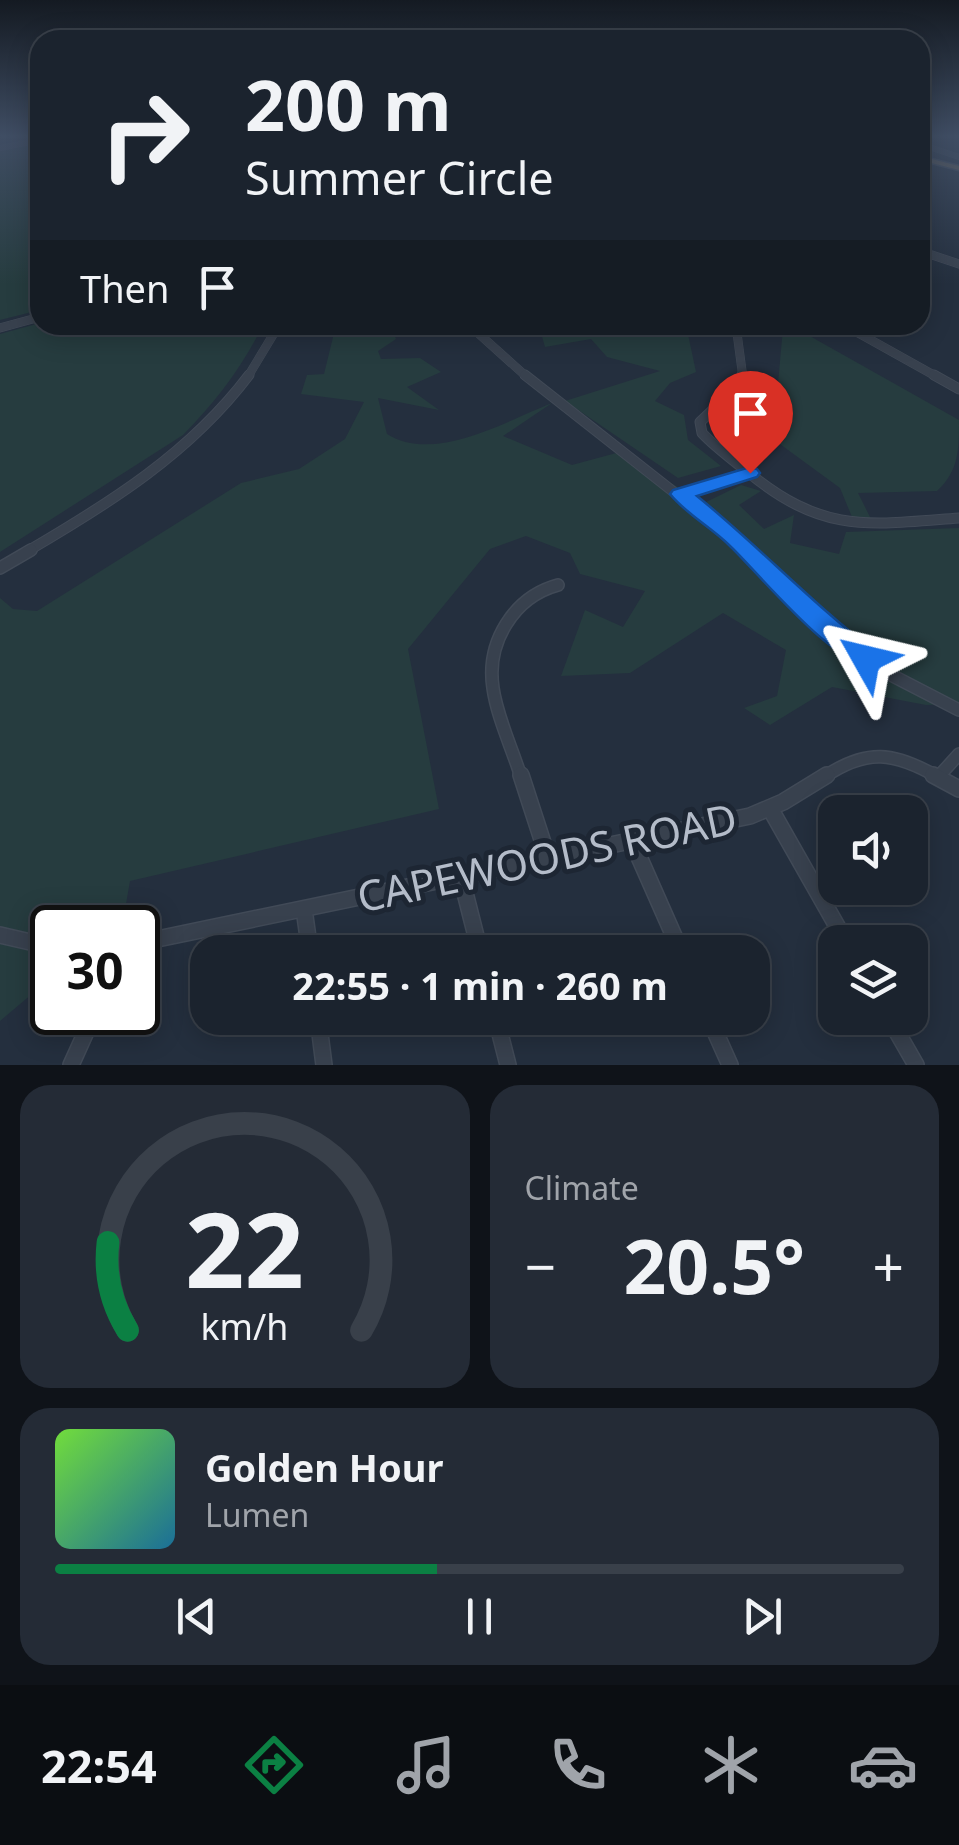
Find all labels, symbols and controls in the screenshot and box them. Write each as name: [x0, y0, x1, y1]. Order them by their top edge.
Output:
text: 200 m: [245, 56, 452, 152]
icon: right: [80, 70, 210, 200]
text: Summer Circle: [245, 147, 554, 208]
icon: arrive: [190, 260, 245, 315]
text: Then: [80, 262, 170, 314]
pin: [708, 371, 793, 474]
icon: arrive: [723, 386, 778, 441]
position arrow: [814, 607, 918, 711]
street label: CAPEWOODS ROAD: [352, 788, 742, 925]
map controls: [818, 795, 928, 1035]
button: sound: [818, 795, 928, 905]
speed limit sign: 30: [30, 905, 160, 1035]
button: layers: [818, 925, 928, 1035]
text: 22:55 · 1 min · 260 m: [292, 959, 668, 1011]
text: Climate: [525, 1166, 639, 1209]
text: 22: [185, 1177, 304, 1318]
text: 20.5°: [623, 1214, 805, 1316]
text: −: [525, 1228, 556, 1303]
text: +: [873, 1228, 904, 1303]
text: km/h: [201, 1302, 289, 1350]
text: Golden Hour: [205, 1441, 443, 1493]
text: Lumen: [205, 1493, 309, 1536]
icon: previous: [169, 1589, 224, 1644]
icon: pause: [452, 1589, 507, 1644]
icon: next: [735, 1589, 790, 1644]
icon: directions: [239, 1730, 309, 1800]
icon: music: [391, 1730, 461, 1800]
icon: phone: [543, 1730, 613, 1800]
icon: climate: [696, 1730, 766, 1800]
icon: car: [848, 1730, 918, 1800]
text: 22:54: [41, 1735, 157, 1796]

